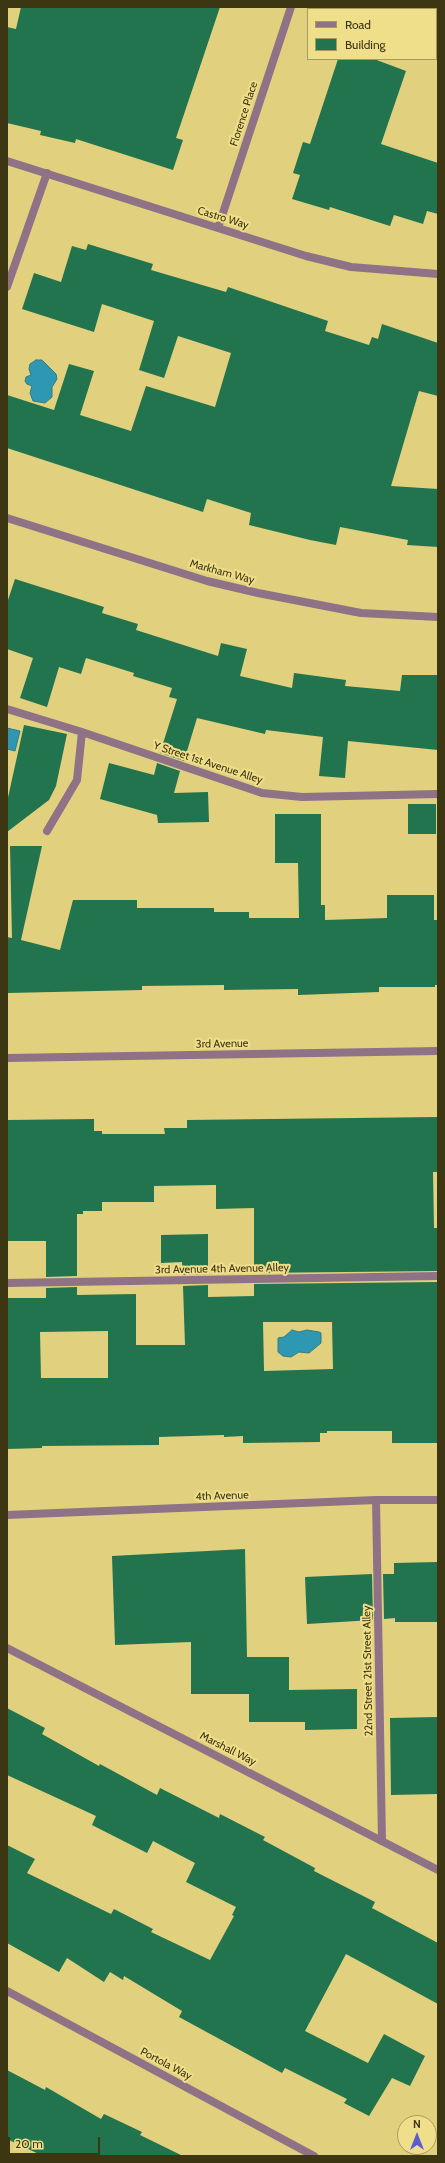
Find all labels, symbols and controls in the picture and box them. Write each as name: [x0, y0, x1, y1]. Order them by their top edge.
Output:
legend: [307, 8, 437, 60]
text: Road: [345, 17, 371, 32]
text: Building: [345, 37, 386, 52]
street label: Florence Place: [227, 80, 261, 148]
street label: Castro Way: [196, 204, 250, 232]
street label: Markham Way: [188, 557, 256, 587]
street label: Y Street 1st Avenue Alley: [152, 739, 264, 787]
street label: 3rd Avenue: [196, 1037, 248, 1051]
street label: 3rd Avenue 4th Avenue Alley: [155, 1261, 289, 1277]
street label: 4th Avenue: [195, 1488, 249, 1504]
street label: 22nd Street 21st Street Alley: [360, 1605, 376, 1737]
street label: Marshall Way: [198, 1729, 258, 1769]
street label: Portola Way: [138, 2045, 194, 2083]
north arrow: [397, 2115, 437, 2155]
text: N: [413, 2117, 421, 2131]
scale bar: [10, 2129, 102, 2155]
text: 20 m: [15, 2136, 43, 2151]

